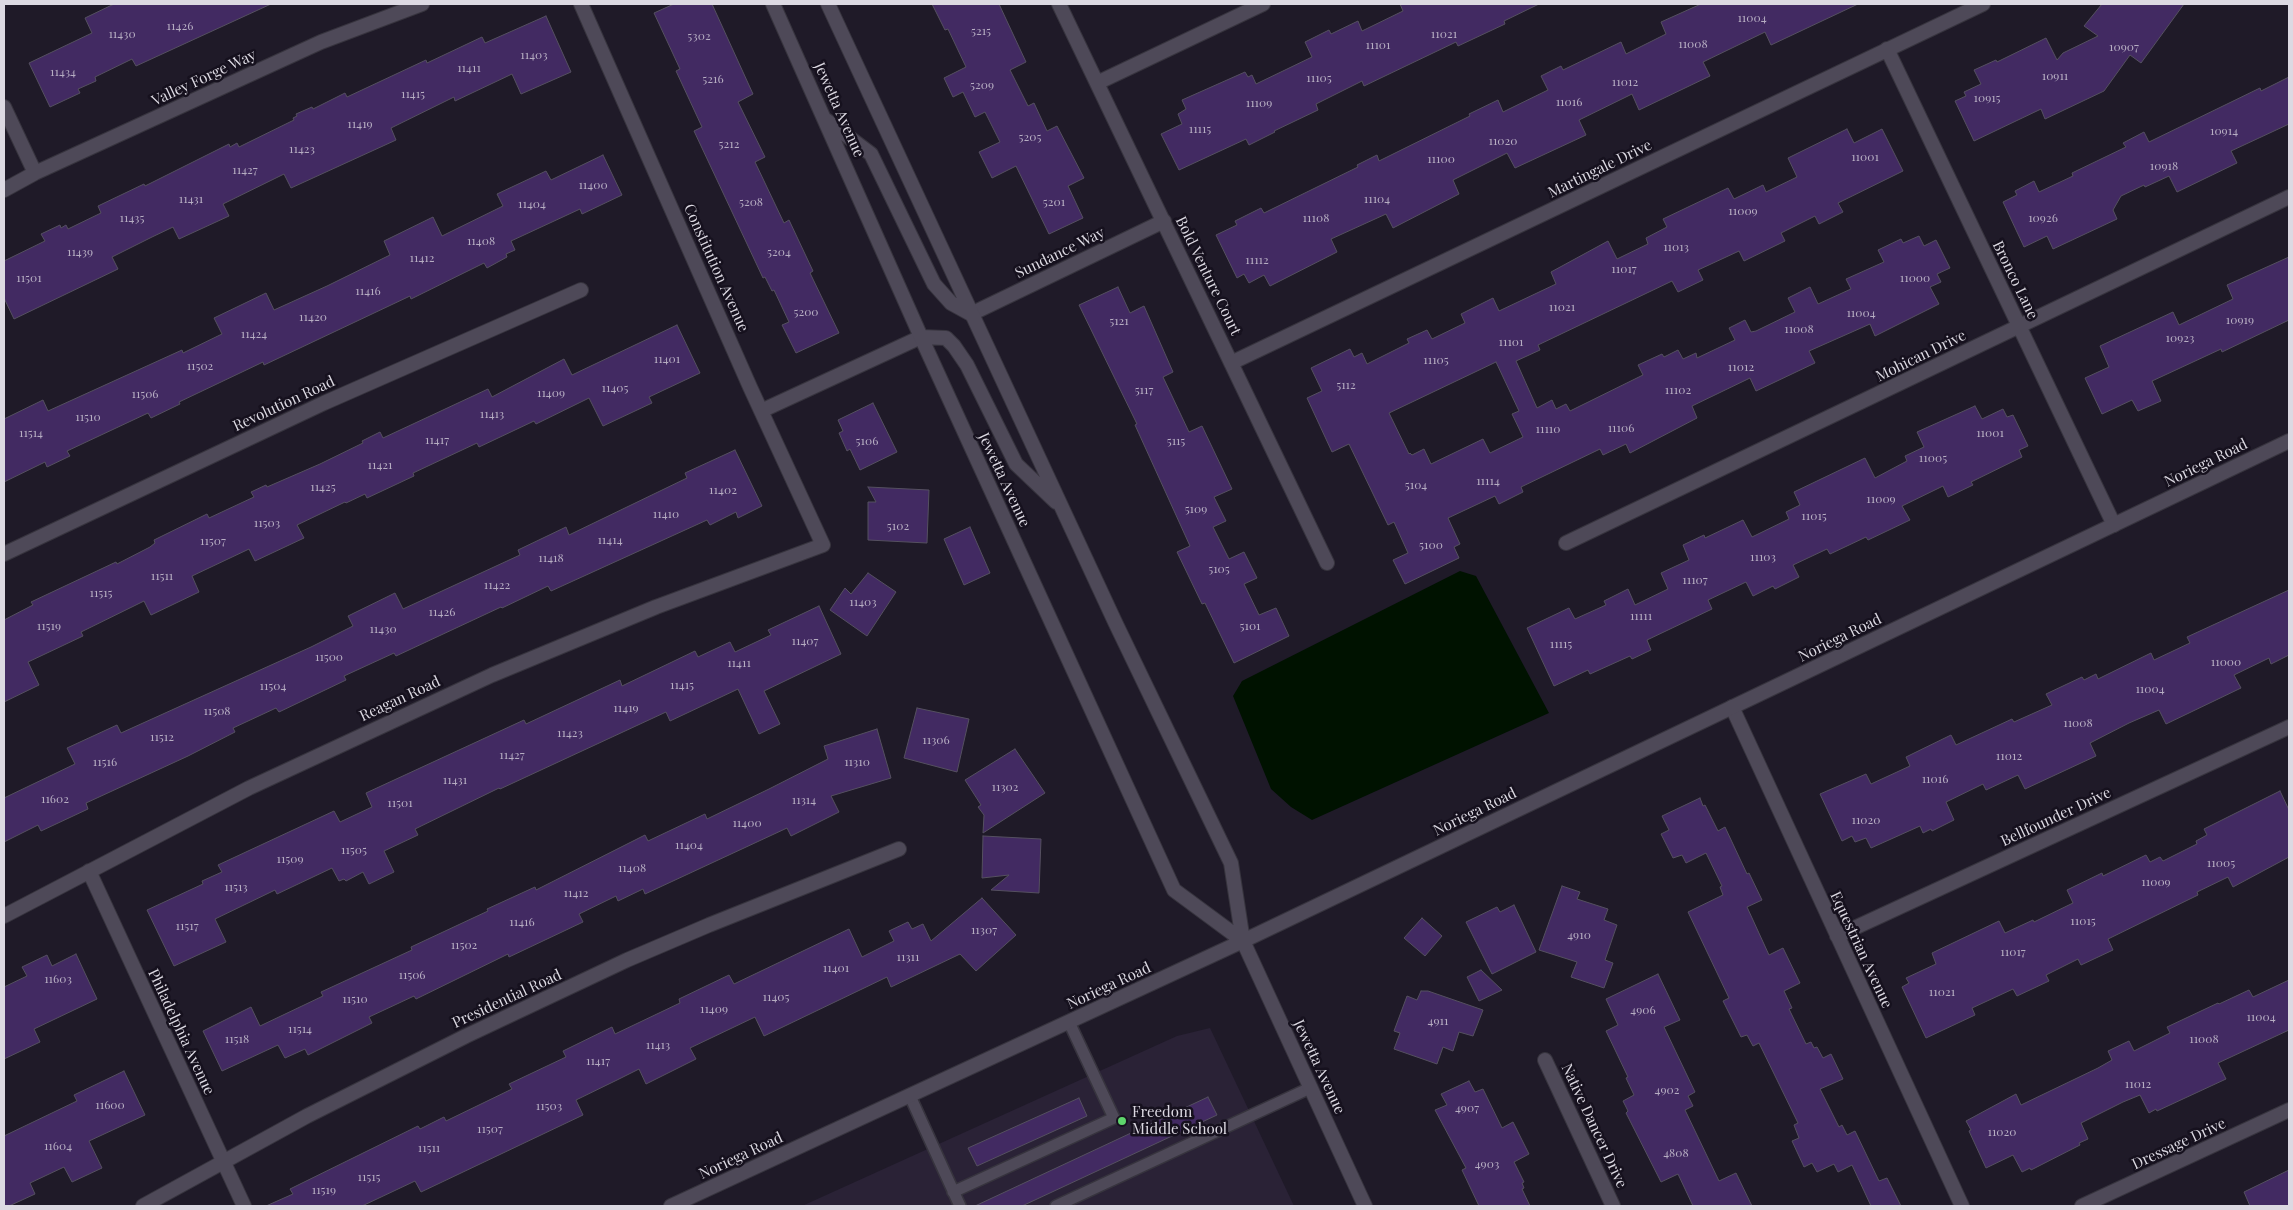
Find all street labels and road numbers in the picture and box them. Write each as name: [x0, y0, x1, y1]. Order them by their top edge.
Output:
street label: Valley Forge Way: [149, 46, 259, 110]
street label: Jewetta Avenue: [810, 60, 868, 160]
street label: Martingale Drive: [1545, 136, 1655, 202]
street label: Constitution Avenue: [680, 201, 752, 335]
street label: Bold Venture Court: [1171, 214, 1245, 338]
street label: Sundance Way: [1012, 224, 1108, 282]
street label: Bronco Lane: [1988, 238, 2042, 322]
street label: Mohican Drive: [1873, 326, 1969, 386]
street label: Revolution Road: [230, 373, 338, 435]
street label: Jewetta Avenue: [974, 430, 1034, 530]
street label: Noriega Road: [2161, 435, 2251, 491]
street label: Noriega Road: [1795, 610, 1885, 666]
street label: Reagan Road: [357, 672, 443, 726]
street label: Noriega Road: [1430, 784, 1520, 840]
street label: Bellfounder Drive: [1998, 784, 2114, 850]
street label: Equestrian Avenue: [1826, 889, 1896, 1011]
street label: Noriega Road: [1064, 959, 1154, 1013]
street label: Philadelphia Avenue: [144, 966, 218, 1098]
street label: Presidential Road: [450, 966, 564, 1032]
street label: Jewetta Avenue: [1289, 1017, 1349, 1117]
street label: Native Dancer Drive: [1557, 1061, 1631, 1191]
street label: Dressage Drive: [2129, 1114, 2229, 1174]
street label: Noriega Road: [696, 1129, 786, 1183]

